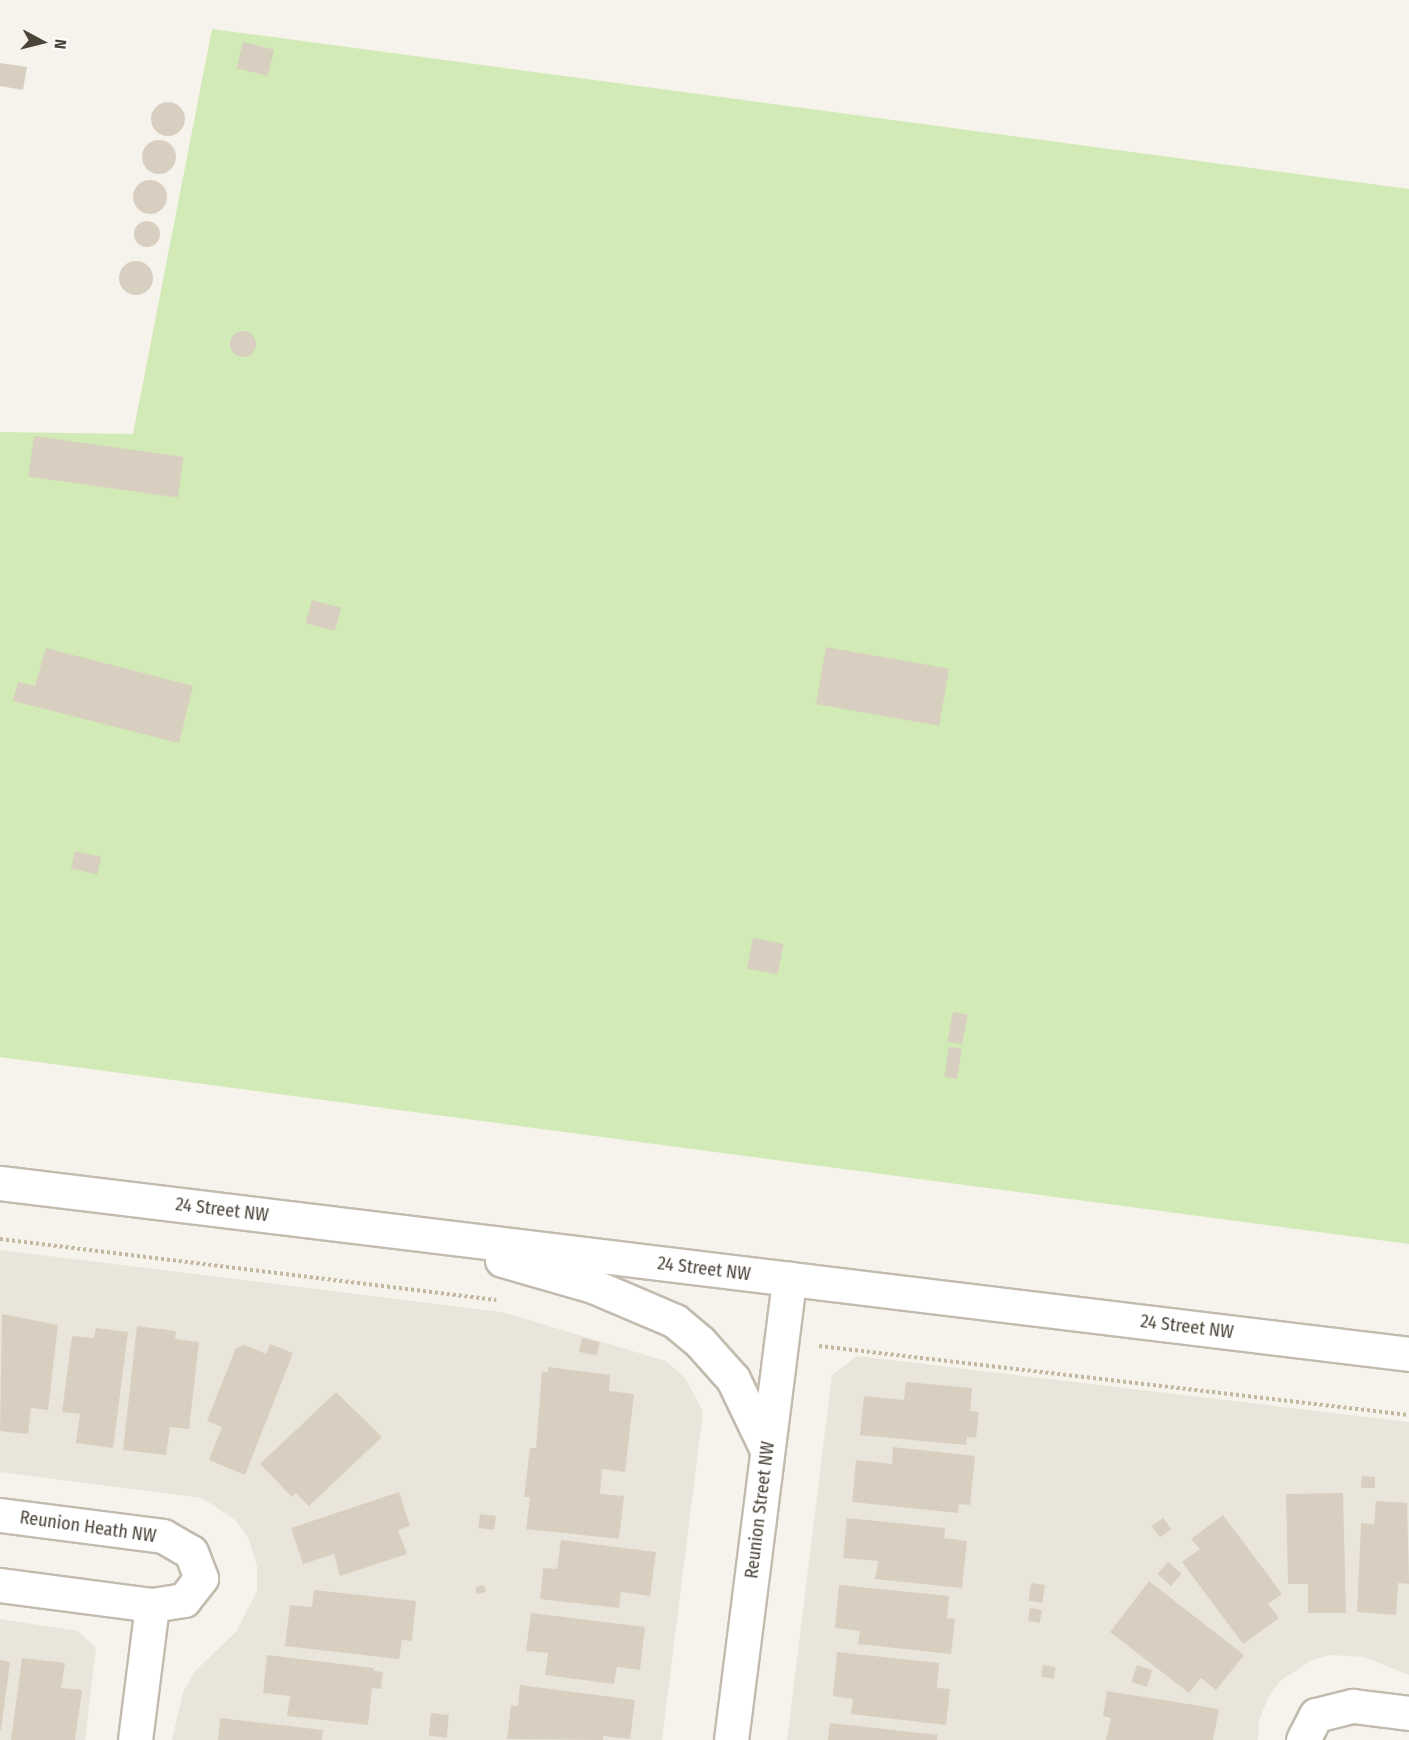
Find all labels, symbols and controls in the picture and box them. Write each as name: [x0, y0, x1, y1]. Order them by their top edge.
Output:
north arrow: [12, 12, 72, 72]
text: N: [50, 38, 70, 50]
street label: 24 Street NW: [174, 1194, 270, 1226]
street label: 24 Street NW: [656, 1253, 752, 1285]
street label: 24 Street NW: [1139, 1311, 1235, 1343]
street label: Reunion Street NW: [741, 1440, 779, 1580]
street label: Reunion Heath NW: [18, 1507, 158, 1547]

